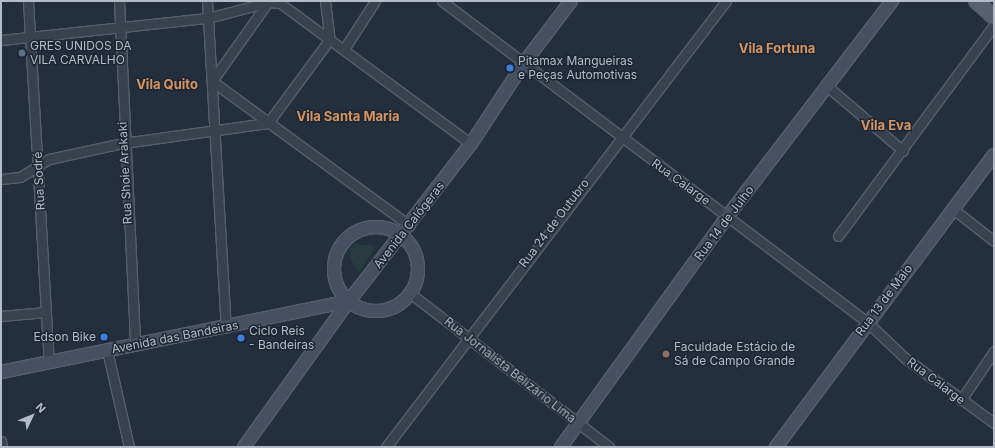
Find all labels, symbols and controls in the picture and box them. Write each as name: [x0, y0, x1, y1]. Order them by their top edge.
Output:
place label: GRES UNIDOS DA VILA CARVALHO: [30, 39, 132, 67]
district label: Vila Fortuna: [739, 40, 815, 56]
marker: GRES UNIDOS DA VILA CARVALHO: [17, 48, 27, 58]
place label: Pitamax Mangueiras e Peças Automotivas: [518, 54, 637, 82]
marker: Pitamax Mangueiras e Peças Automotivas: [505, 63, 515, 73]
district label: Vila Quito: [136, 76, 198, 92]
district label: Vila Santa Maria: [296, 108, 400, 124]
district label: Vila Eva: [861, 117, 911, 133]
street label: Rua Shoie Arakaki: [115, 121, 135, 225]
street label: Rua Sodré: [30, 151, 48, 211]
street label: Rua Calarge: [649, 156, 713, 208]
street label: Rua 24 de Outubro: [516, 176, 592, 270]
street label: Avenida Calógeras: [371, 179, 447, 271]
street label: Rua 14 de Julho: [691, 183, 757, 263]
street label: Rua 13 de Maio: [852, 261, 916, 339]
street label: Rua Jornalista Belizário Lima: [441, 314, 579, 426]
street label: Avenida das Bandeiras: [110, 318, 240, 356]
place label: Ciclo Reis - Bandeiras: [249, 324, 314, 352]
place label: Edson Bike: [33, 330, 96, 344]
marker: Edson Bike: [99, 332, 109, 342]
marker: Ciclo Reis - Bandeiras: [236, 333, 246, 343]
place label: Faculdade Estácio de Sá de Campo Grande: [674, 340, 795, 368]
marker: Faculdade Estácio de Sá de Campo Grande: [661, 349, 671, 359]
street label: Rua Calarge: [904, 355, 968, 407]
north arrow: [12, 396, 52, 436]
text: N: [33, 400, 49, 416]

